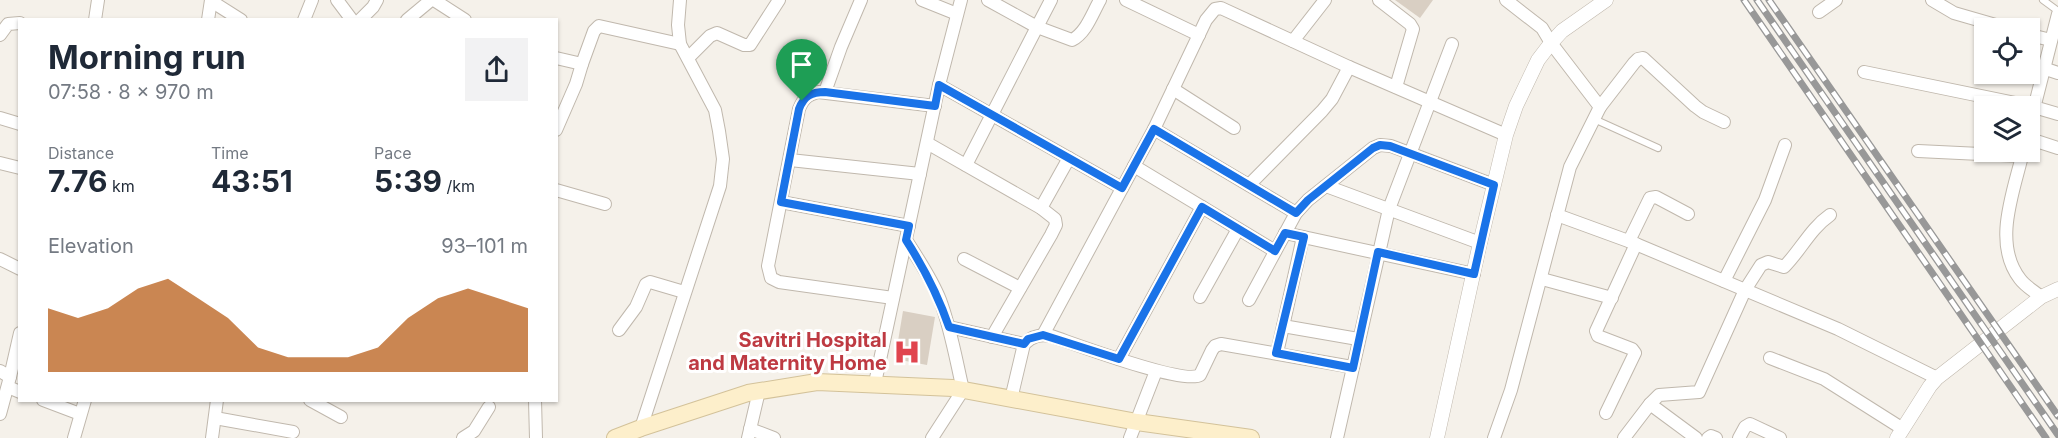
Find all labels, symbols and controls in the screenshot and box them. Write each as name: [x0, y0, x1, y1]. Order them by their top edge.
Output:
map controls: [1974, 18, 2040, 162]
button: locate: [1974, 18, 2040, 84]
text: Morning run: [48, 37, 246, 77]
button: share: [465, 38, 528, 101]
pin: [776, 39, 827, 101]
icon: arrive: [785, 48, 818, 81]
text: 07:58 · 8 × 970 m: [48, 80, 214, 104]
button: layers: [1974, 96, 2040, 162]
text: Distance: [48, 143, 114, 163]
text: Time: [211, 143, 249, 163]
text: Pace: [374, 143, 412, 163]
text: 7.76: [48, 163, 107, 199]
text: 43:51: [211, 163, 293, 199]
text: 5:39: [374, 163, 442, 199]
text: km: [107, 176, 135, 196]
text: /km: [442, 176, 475, 196]
text: Elevation: [48, 234, 134, 258]
text: 93–101 m: [441, 234, 528, 258]
place label: Savitri Hospital and Maternity Home: [688, 328, 887, 375]
hospital icon: Savitri Hospital and Maternity Home: [892, 337, 922, 367]

